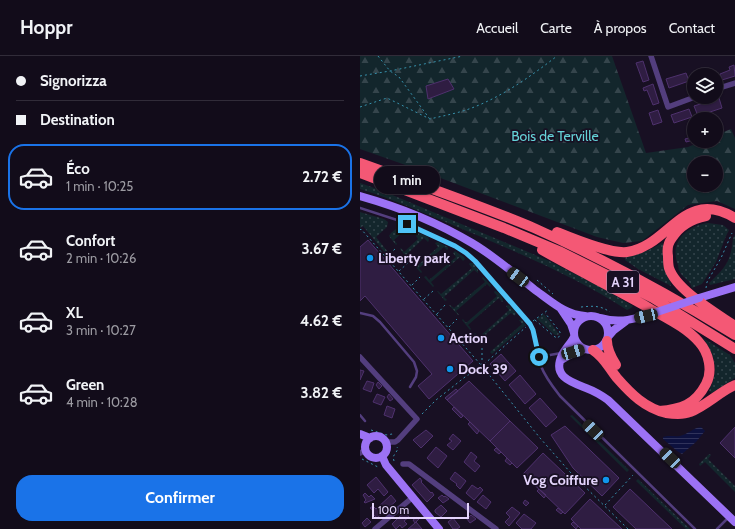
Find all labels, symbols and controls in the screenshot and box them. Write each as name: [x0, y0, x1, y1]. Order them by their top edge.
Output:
text: Hoppr: [20, 16, 72, 39]
text: Accueil: [476, 19, 518, 37]
text: Carte: [540, 19, 572, 37]
text: À propos: [594, 19, 647, 37]
text: Contact: [669, 19, 715, 37]
map controls: [687, 68, 723, 192]
button: layers: [687, 68, 723, 104]
text: Signorizza: [40, 72, 107, 90]
text: Destination: [40, 111, 115, 129]
button: +: [687, 112, 723, 148]
park label: Bois de Terville: [511, 127, 599, 145]
button: −: [687, 156, 723, 192]
icon: car: [18, 159, 54, 195]
text: Éco: [66, 160, 90, 178]
callout: 1 min: [374, 166, 440, 194]
text: 2.72 €: [302, 168, 342, 186]
text: 1 min: [392, 172, 422, 188]
text: 1 min · 10:25: [66, 178, 133, 194]
route end: [398, 215, 416, 233]
icon: car: [18, 231, 54, 267]
text: Confort: [66, 232, 115, 250]
text: 3.67 €: [302, 240, 342, 258]
place label: Liberty park: [378, 249, 450, 267]
text: 2 min · 10:26: [66, 250, 136, 266]
marker: Liberty park: [365, 253, 375, 263]
car: [505, 265, 531, 289]
road number: A 31: [607, 271, 639, 293]
icon: car: [18, 303, 54, 339]
text: XL: [66, 304, 83, 322]
car: [633, 307, 659, 325]
text: 4.62 €: [300, 312, 342, 330]
text: 3 min · 10:27: [66, 322, 136, 338]
place label: Action: [449, 329, 488, 347]
marker: Action: [436, 333, 446, 343]
car: [560, 343, 586, 361]
route start: [530, 348, 548, 366]
place label: Dock 39: [458, 360, 508, 378]
marker: Dock 39: [445, 364, 455, 374]
icon: car: [18, 375, 54, 411]
text: Green: [66, 376, 104, 394]
text: 3.82 €: [301, 384, 342, 402]
text: 4 min · 10:28: [66, 394, 138, 410]
car: [580, 417, 606, 443]
car: [657, 445, 683, 471]
place label: Vog Coiffure: [523, 471, 598, 489]
button: Confirmer: [16, 475, 344, 521]
marker: Vog Coiffure: [601, 475, 611, 485]
scale bar: [372, 501, 469, 520]
text: 100 m: [378, 503, 409, 517]

